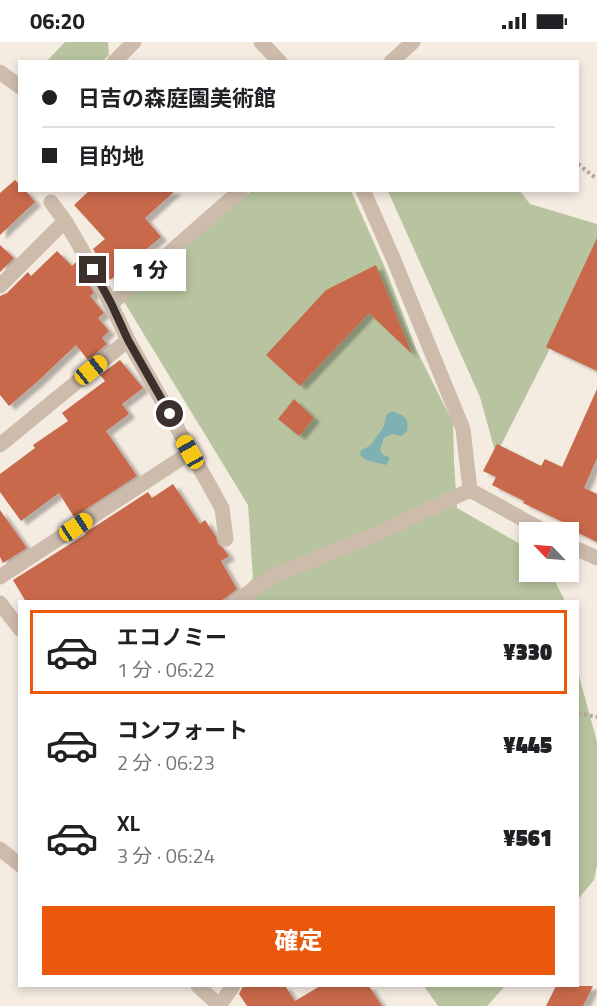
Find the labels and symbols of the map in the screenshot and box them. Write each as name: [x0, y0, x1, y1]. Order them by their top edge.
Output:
callout: 1 分: [114, 249, 186, 291]
route end: [79, 256, 106, 283]
car: [71, 352, 111, 388]
route start: [156, 400, 183, 427]
car: [173, 432, 207, 472]
car: [56, 510, 96, 544]
north arrow: [519, 522, 579, 582]

